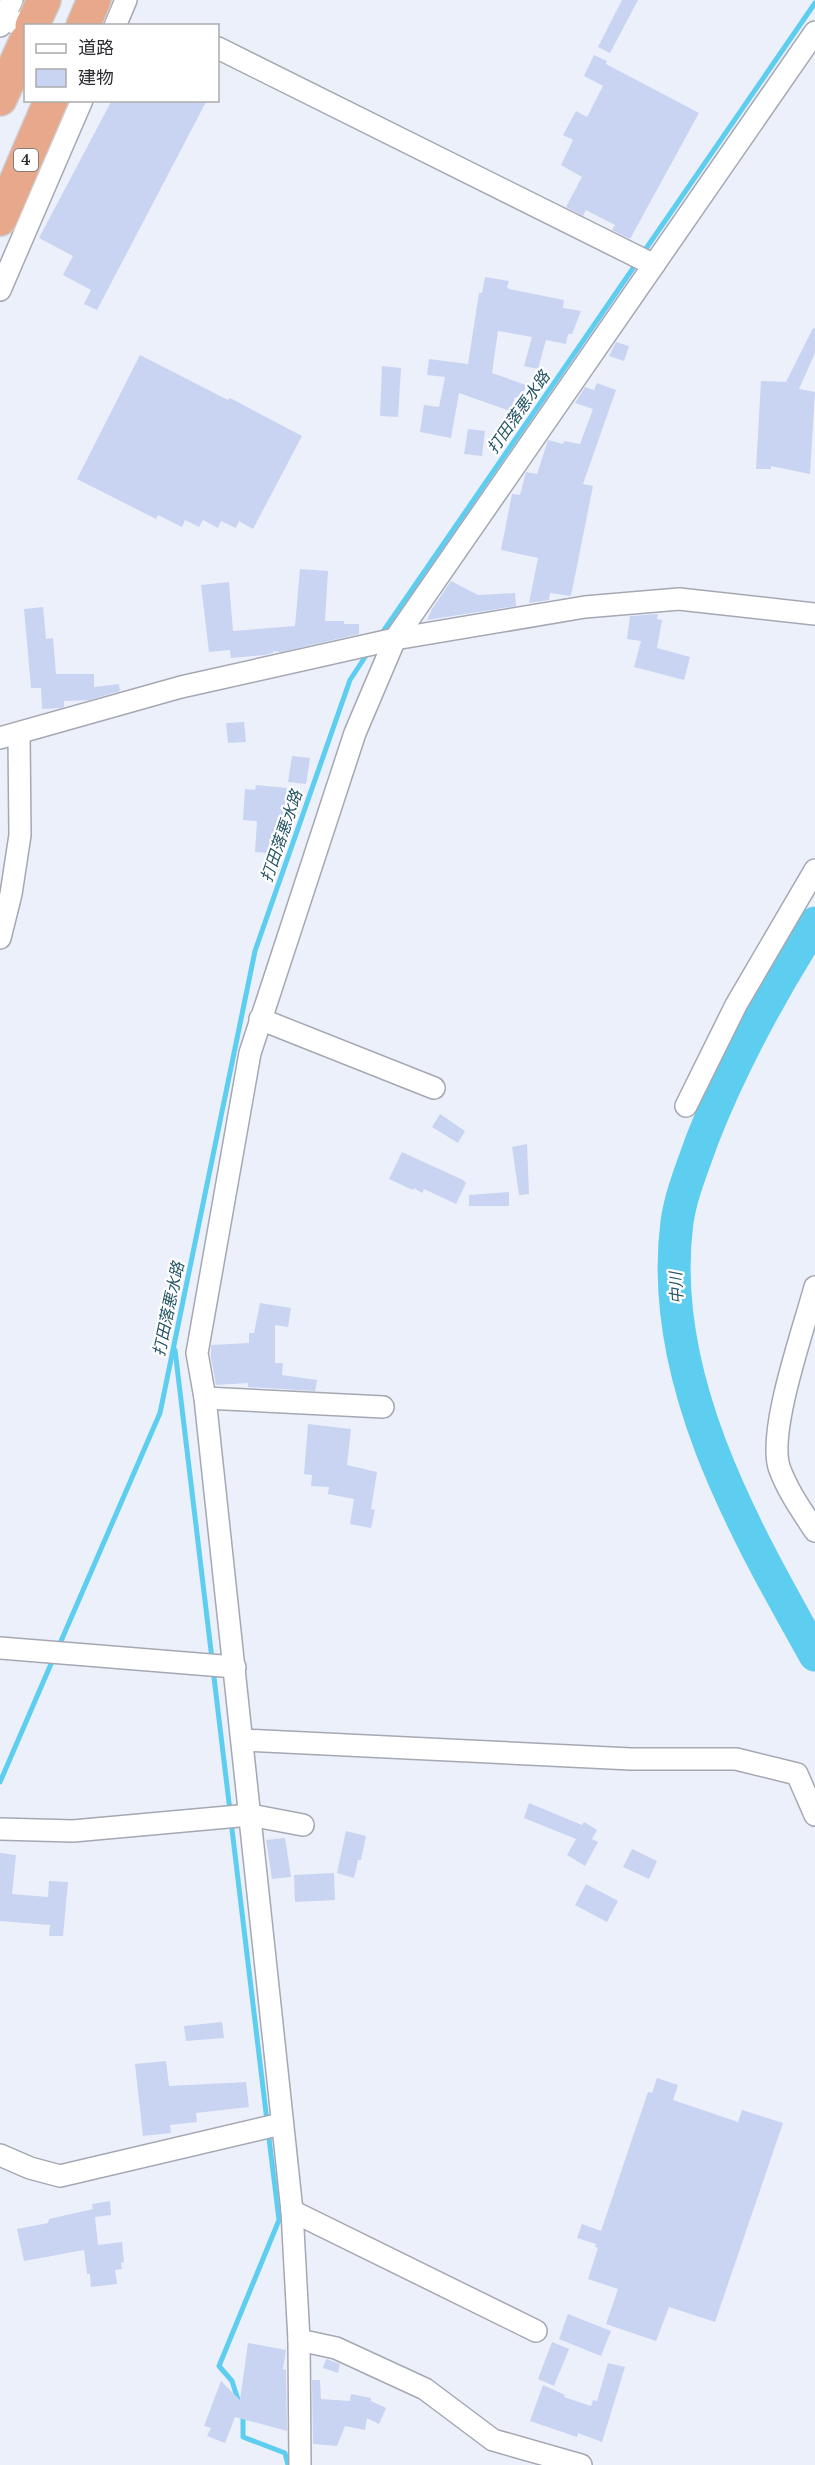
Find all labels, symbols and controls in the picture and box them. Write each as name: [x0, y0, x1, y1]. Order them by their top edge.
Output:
legend: [24, 24, 219, 102]
text: 道路: [78, 37, 114, 59]
text: 建物: [78, 67, 114, 89]
road number: 4: [14, 149, 38, 171]
water label: 打田落悪水路: [482, 365, 555, 457]
water label: 打田落悪水路: [256, 785, 307, 885]
water label: 打田落悪水路: [148, 1258, 188, 1358]
water label: 中川: [665, 1270, 687, 1305]

